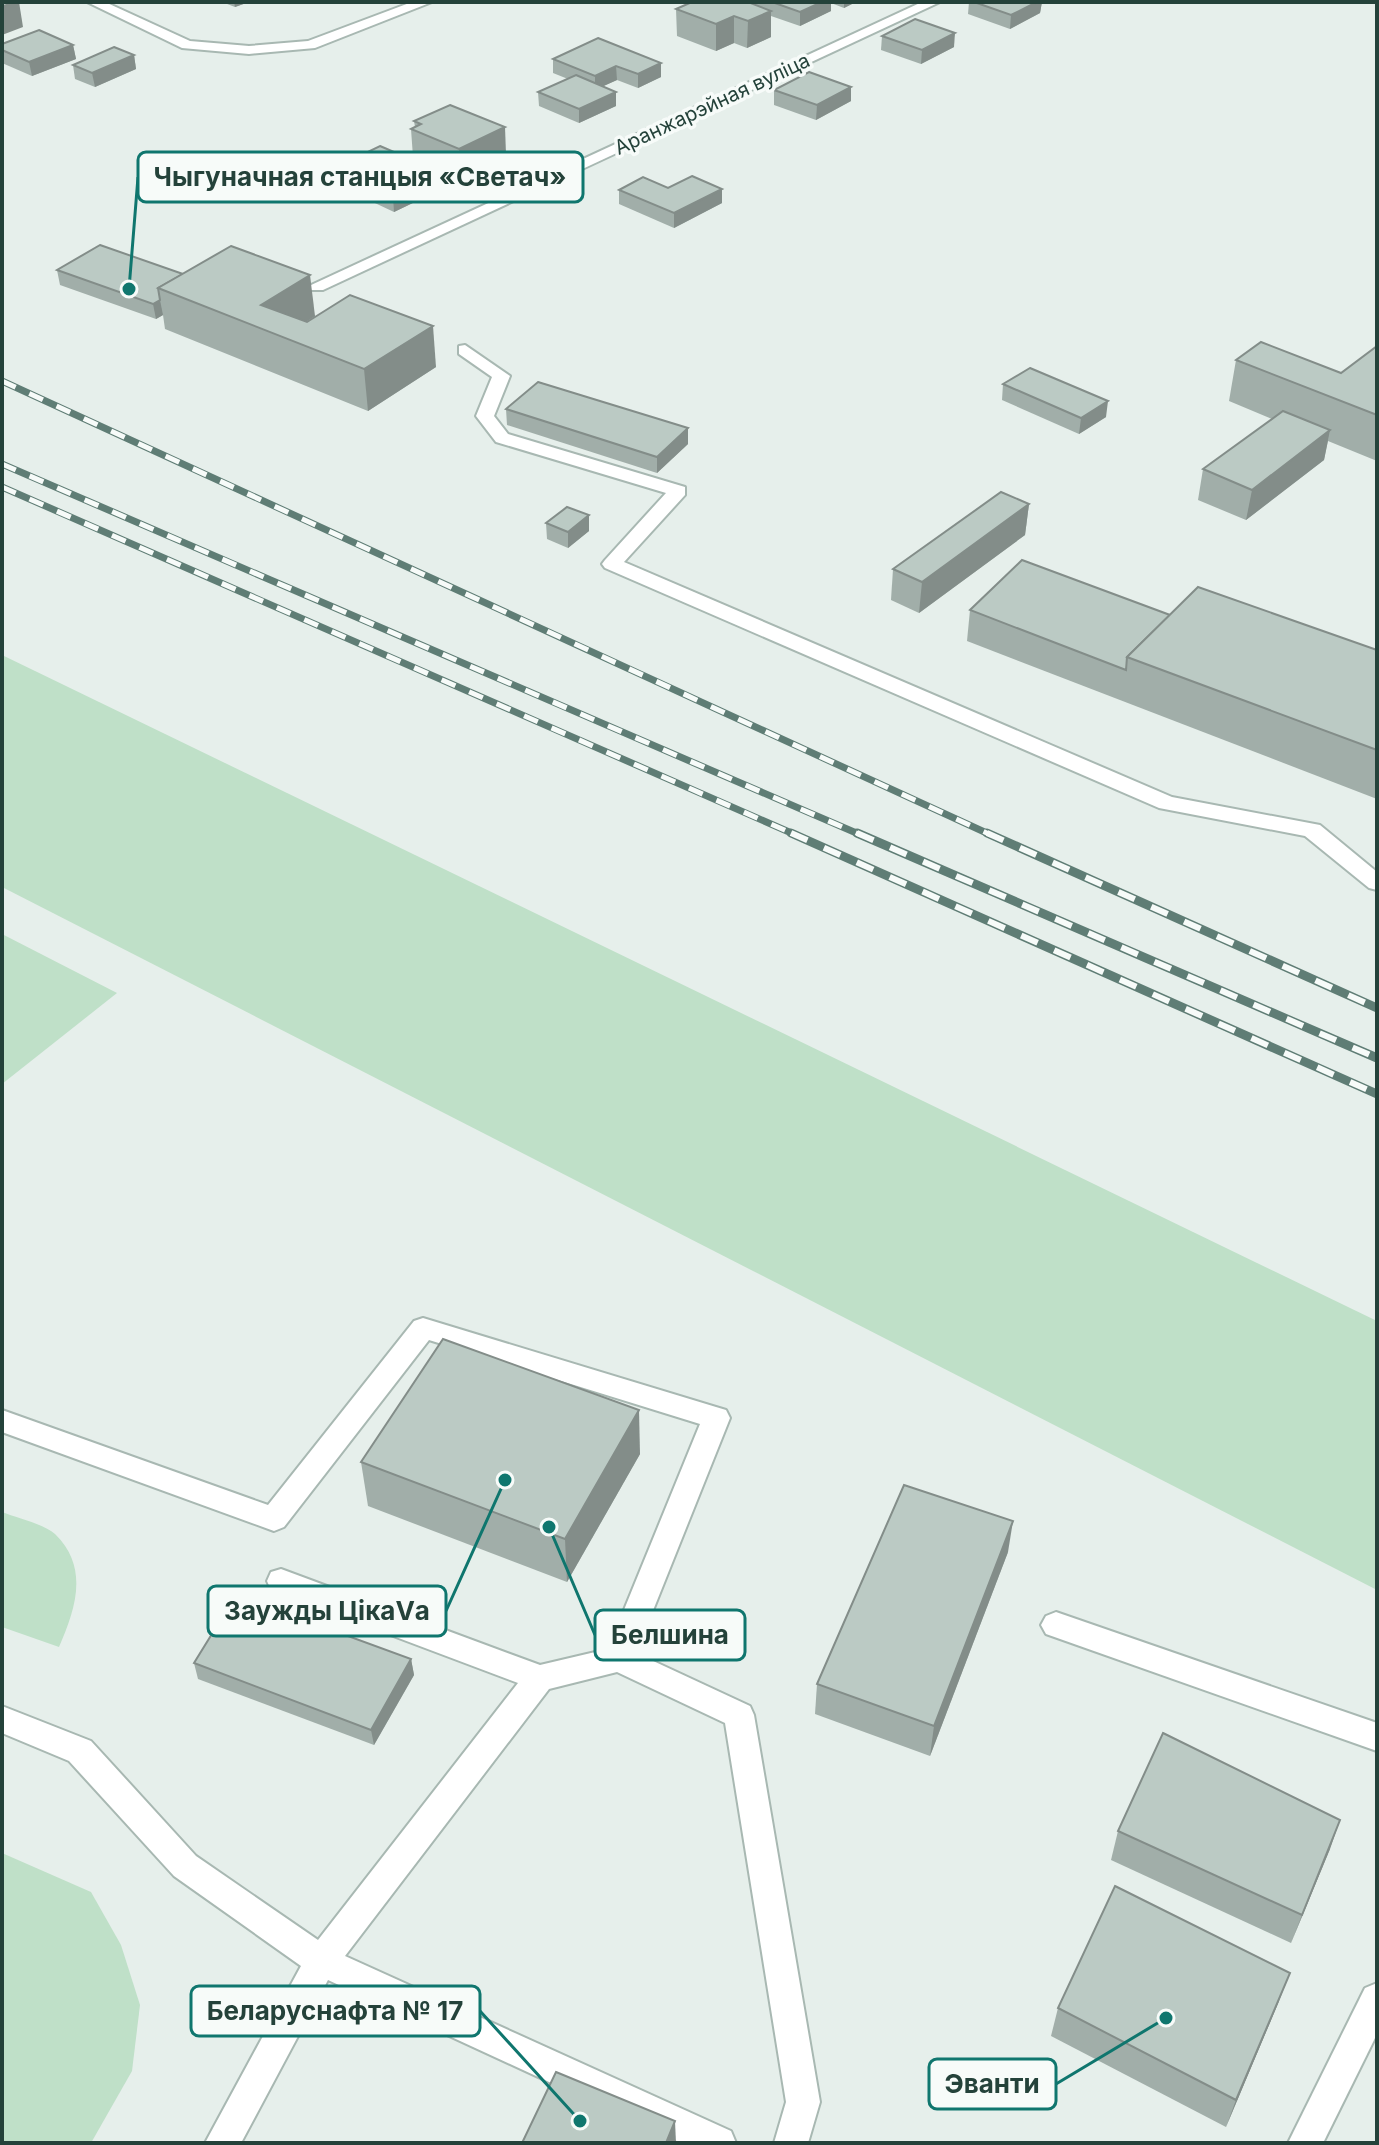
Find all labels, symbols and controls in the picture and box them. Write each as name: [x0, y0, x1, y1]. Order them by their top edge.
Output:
street label: Аранжарэйная вуліца: [610, 48, 814, 160]
callout: Чыгуначная станцыя «Светач»: [138, 152, 583, 202]
text: Чыгуначная станцыя «Светач»: [154, 161, 566, 192]
callout: Заужды ЦікаVа: [208, 1586, 446, 1636]
text: Заужды ЦікаVа: [224, 1595, 430, 1626]
callout: Белшина: [595, 1610, 745, 1660]
text: Белшина: [611, 1619, 729, 1650]
callout: Беларуснафта № 17: [191, 1986, 480, 2036]
text: Беларуснафта № 17: [207, 1995, 463, 2026]
callout: Эванти: [929, 2059, 1056, 2109]
text: Эванти: [944, 2068, 1040, 2099]

